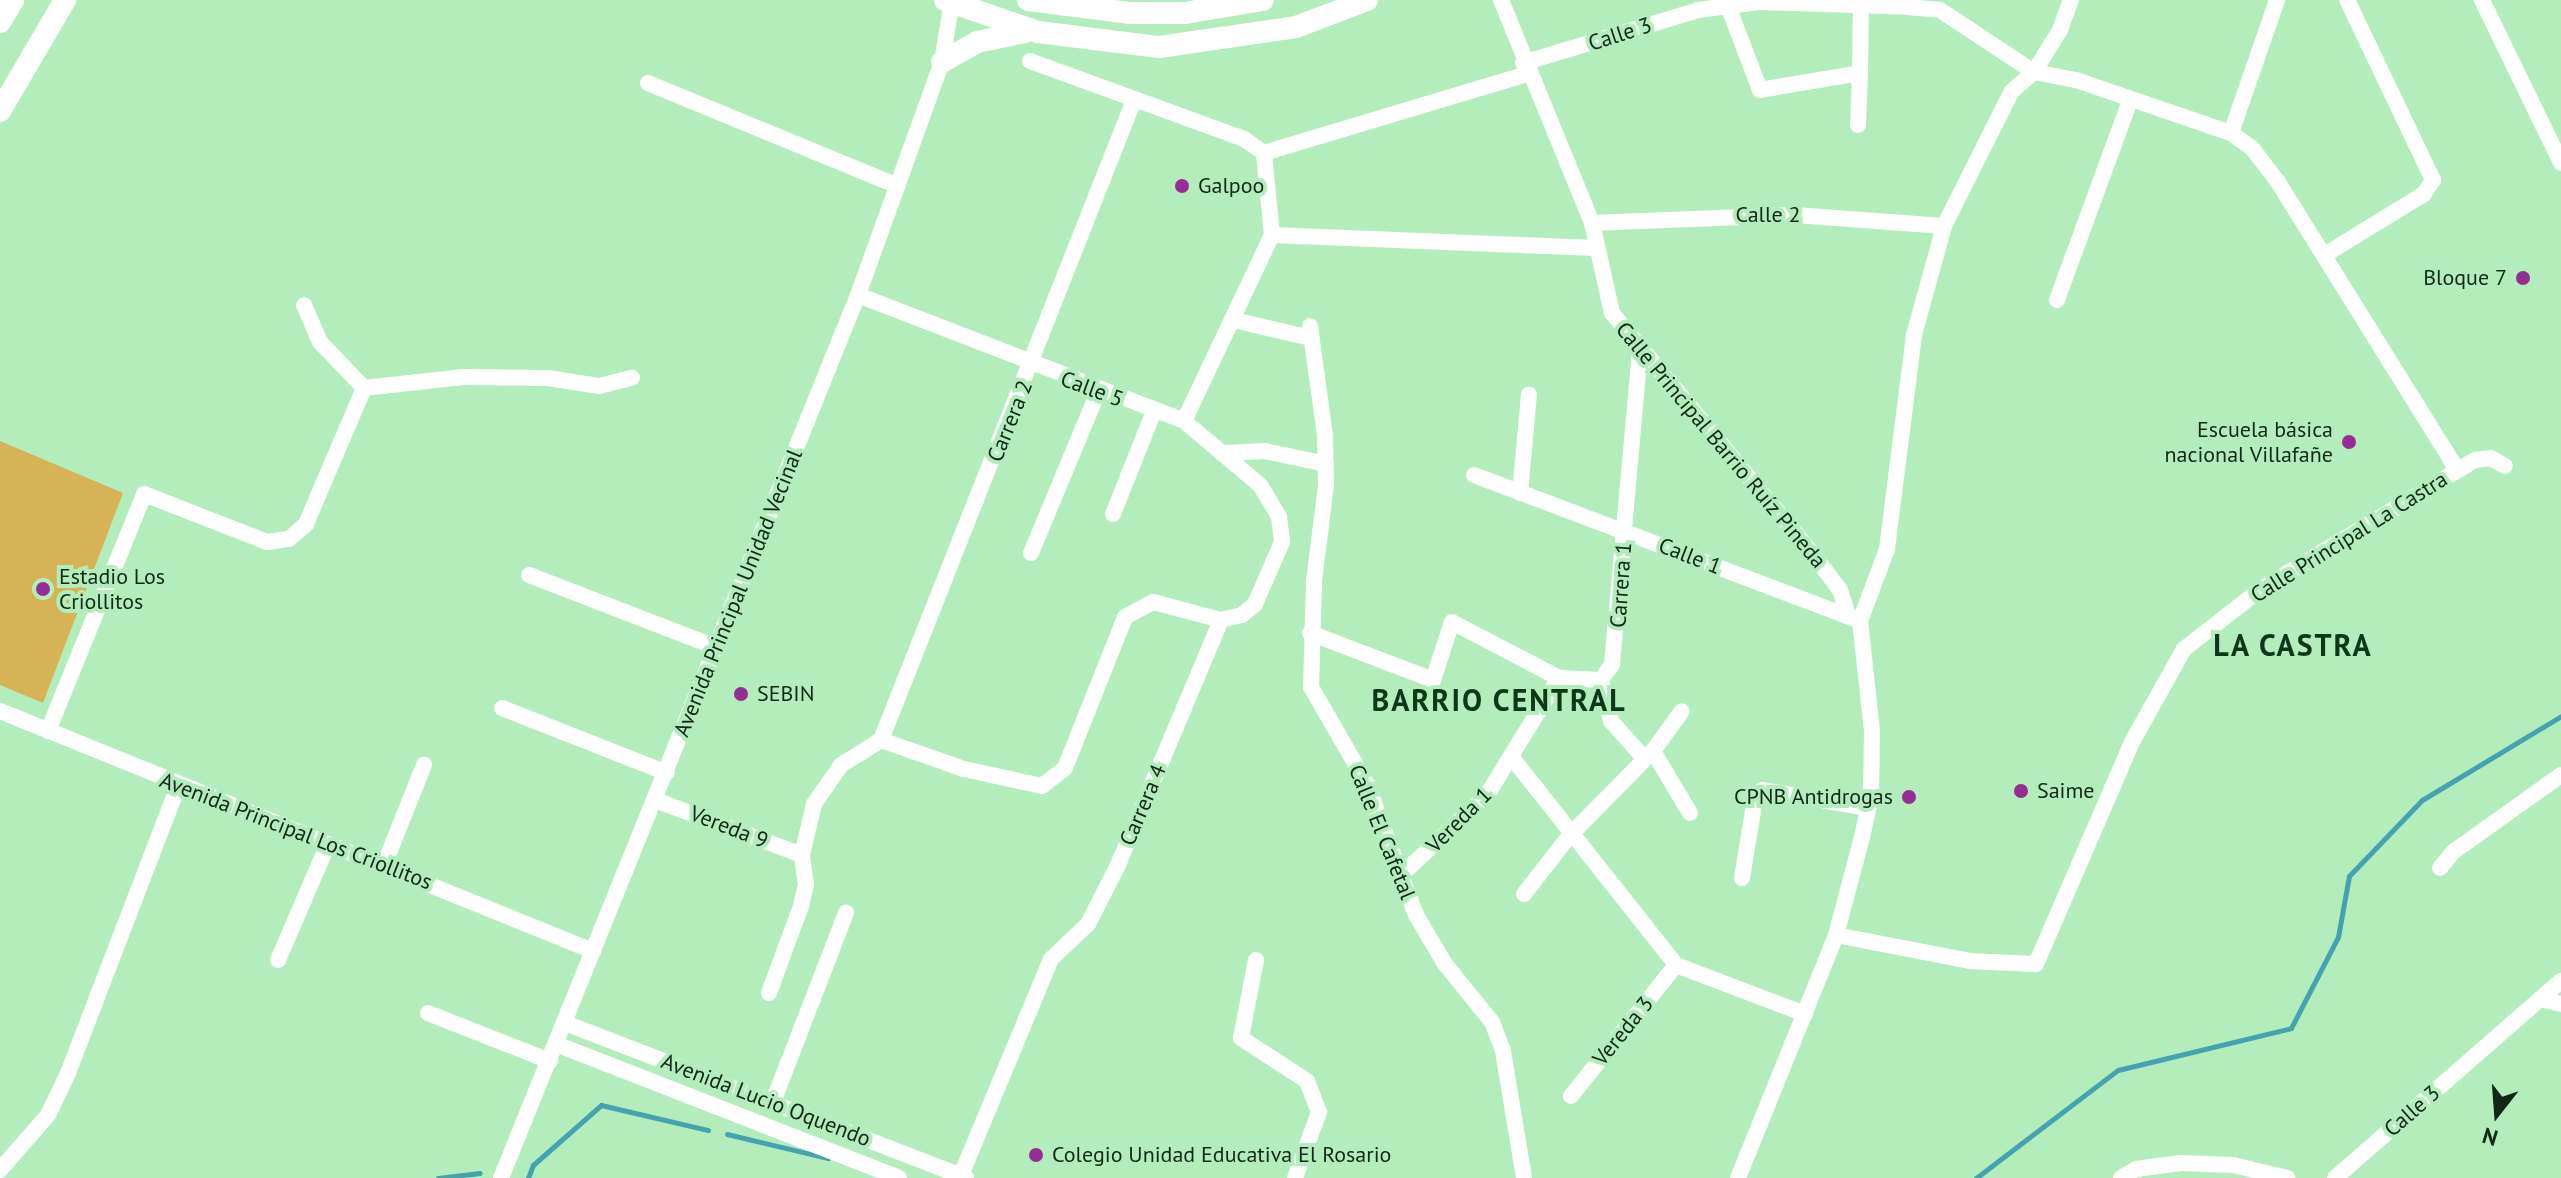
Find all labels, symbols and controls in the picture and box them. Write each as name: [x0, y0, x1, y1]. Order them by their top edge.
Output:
street label: Calle 3: [1585, 11, 1655, 57]
place label: Galpoo: [1198, 173, 1264, 199]
marker: Galpoo: [1173, 177, 1191, 195]
street label: Calle 2: [1736, 202, 1800, 228]
place label: Bloque 7: [2423, 265, 2507, 291]
marker: Bloque 7: [2514, 269, 2532, 287]
street label: Calle Principal Barrio Ruíz Pineda: [1610, 316, 1832, 574]
street label: Calle 5: [1057, 365, 1127, 413]
street label: Carrera 2: [982, 376, 1038, 466]
place label: Escuela básica nacional Villafañe: [2164, 416, 2333, 468]
marker: Escuela básica nacional Villafañe: [2340, 433, 2358, 451]
street label: Avenida Principal Unidad Vecinal: [668, 445, 808, 741]
street label: Calle Principal La Castra: [2246, 466, 2452, 608]
street label: Calle 1: [1655, 532, 1725, 580]
street label: Carrera 1: [1605, 541, 1637, 629]
place label: Estadio Los Criollitos: [59, 563, 165, 614]
marker: Estadio Los Criollitos: [34, 580, 52, 598]
district label: LA CASTRA: [2212, 627, 2374, 663]
place label: SEBIN: [757, 681, 815, 707]
district label: BARRIO CENTRAL: [1371, 682, 1627, 718]
marker: SEBIN: [732, 685, 750, 703]
street label: Carrera 4: [1114, 760, 1172, 850]
street label: Calle El Cafetal: [1343, 761, 1421, 903]
street label: Avenida Principal Los Criollitos: [156, 767, 436, 895]
place label: Saime: [2037, 778, 2095, 804]
street label: Vereda 1: [1421, 782, 1497, 858]
marker: Saime: [2012, 782, 2030, 800]
place label: CPNB Antidrogas: [1733, 784, 1893, 810]
marker: CPNB Antidrogas: [1900, 788, 1918, 806]
street label: Vereda 9: [686, 800, 772, 854]
street label: Vereda 3: [1587, 991, 1659, 1071]
street label: Avenida Lucio Oquendo: [658, 1048, 874, 1152]
north arrow: [2457, 1074, 2537, 1154]
street label: Calle 3: [2379, 1080, 2445, 1142]
text: N: [2479, 1121, 2501, 1152]
place label: Colegio Unidad Educativa El Rosario: [1052, 1142, 1391, 1168]
marker: Colegio Unidad Educativa El Rosario: [1027, 1146, 1045, 1164]

